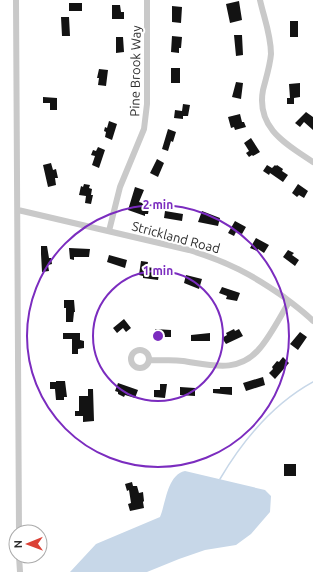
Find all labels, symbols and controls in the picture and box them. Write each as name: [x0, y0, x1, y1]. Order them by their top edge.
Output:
street label: Pine Brook Way: [127, 25, 143, 117]
text: 2 min: [143, 198, 173, 211]
street label: Strickland Road: [130, 219, 222, 255]
text: 1 min: [143, 264, 173, 277]
centre of rings: [151, 329, 165, 343]
north arrow: [8, 524, 48, 564]
text: N: [12, 540, 24, 548]

